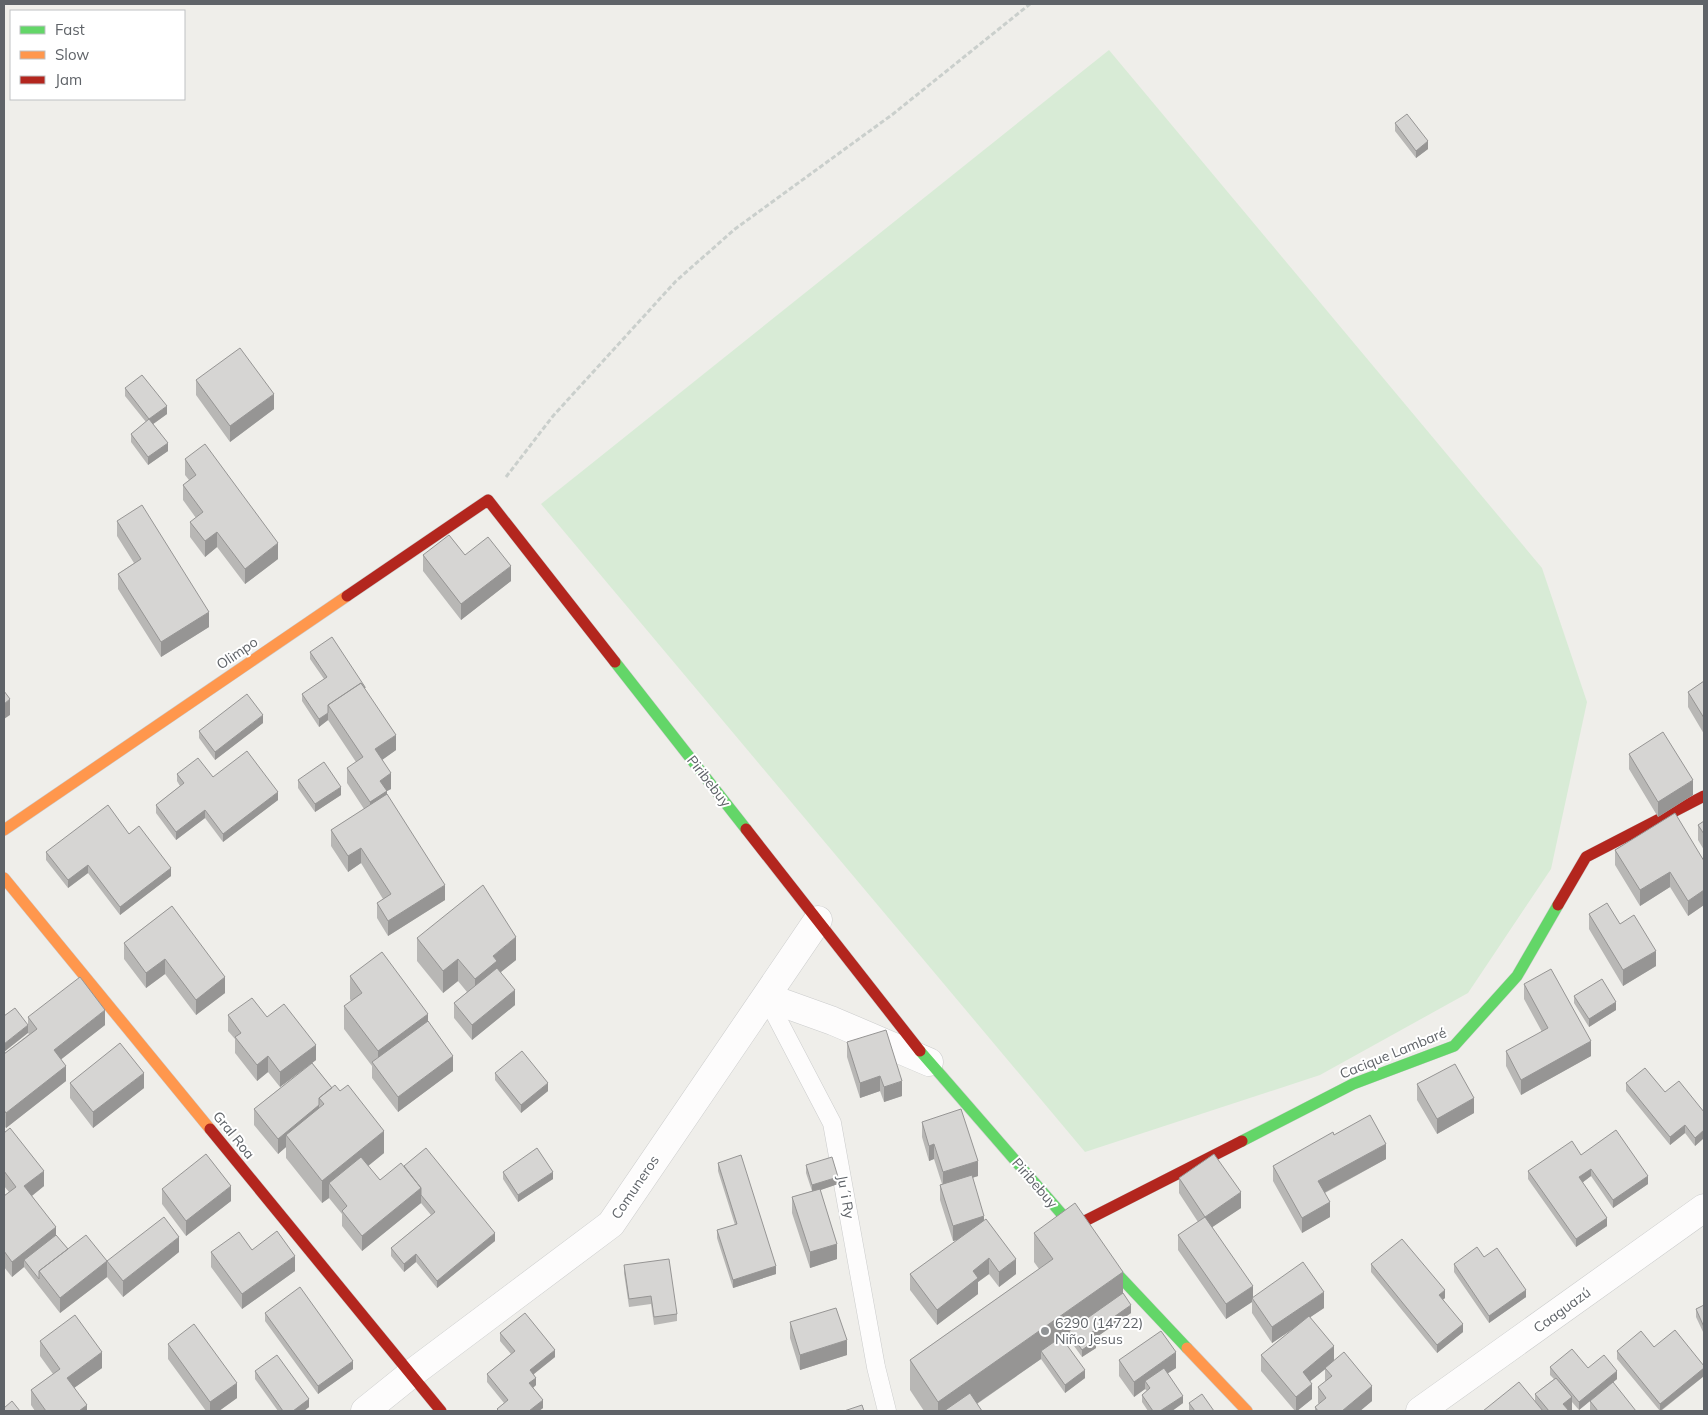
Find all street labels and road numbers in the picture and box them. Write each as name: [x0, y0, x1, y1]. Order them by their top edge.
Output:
street label: Olimpo: [213, 633, 261, 673]
street label: Piribebuy: [683, 752, 735, 811]
street label: Cacique Lambaré: [1337, 1023, 1449, 1083]
street label: Gral Roa: [209, 1107, 259, 1163]
street label: Comuneros: [607, 1152, 663, 1222]
street label: Piribebuy: [1008, 1154, 1062, 1212]
street label: Ju´i Ry: [833, 1174, 859, 1221]
street label: Caaguazú: [1530, 1283, 1594, 1337]

